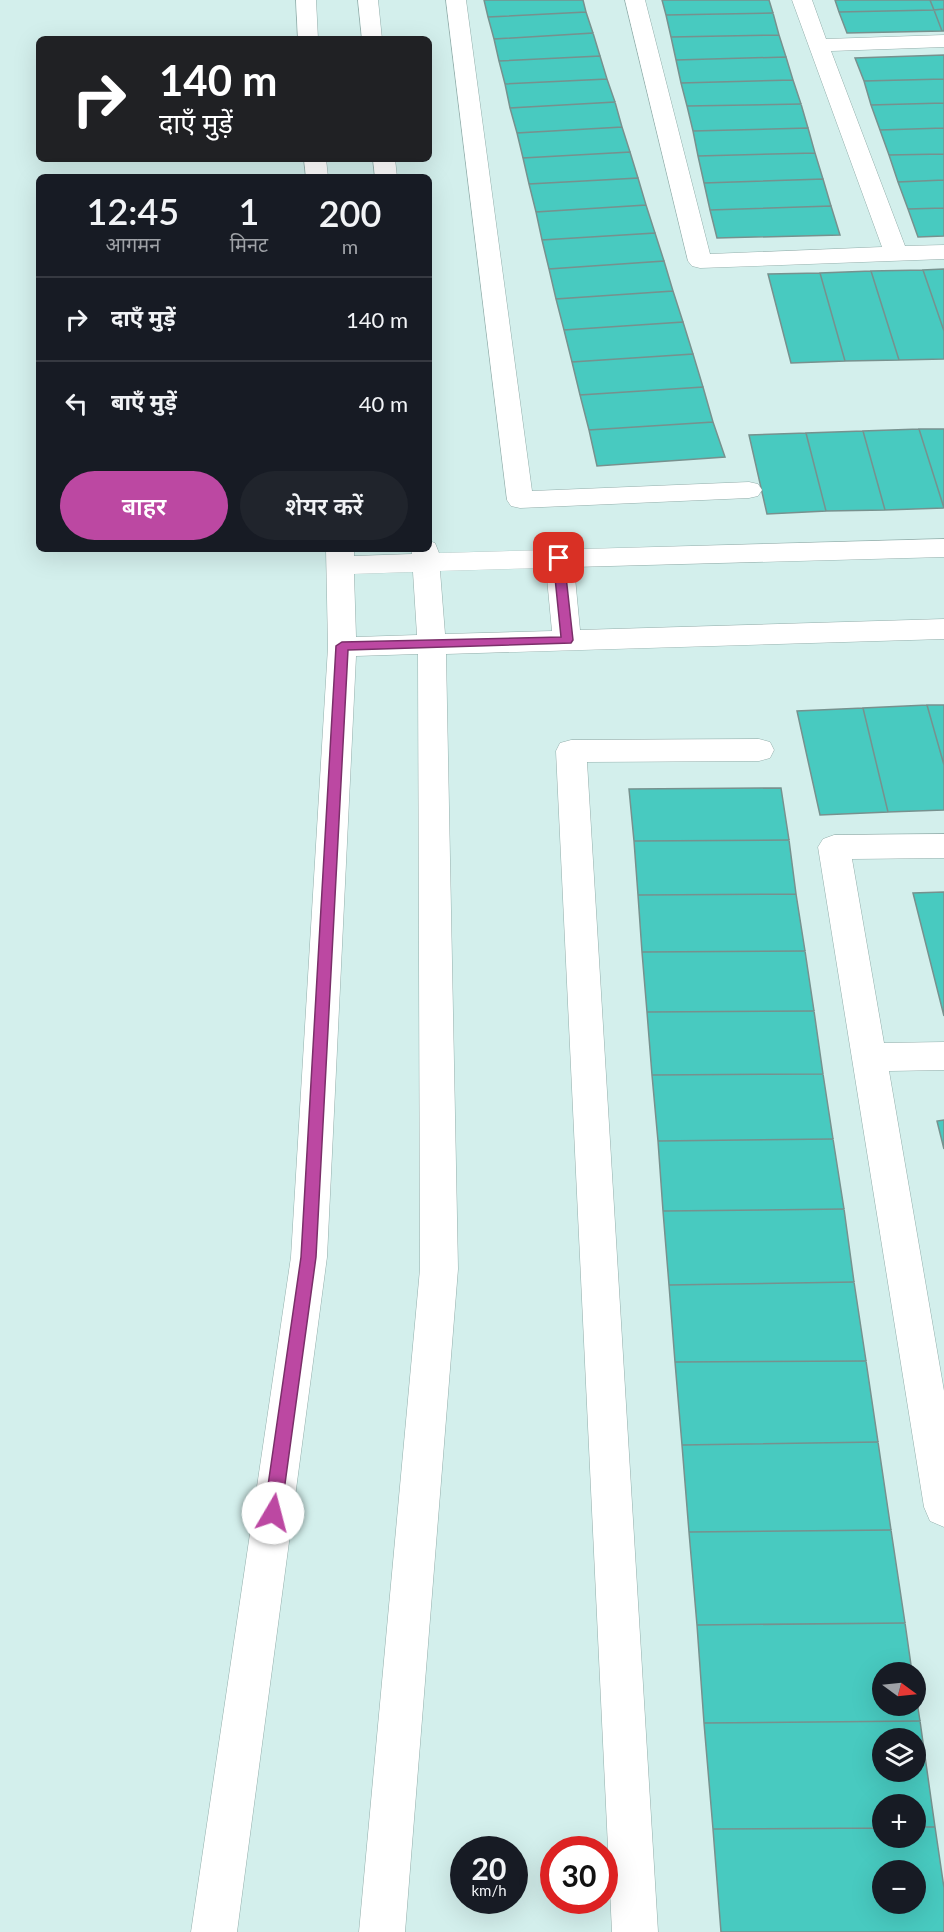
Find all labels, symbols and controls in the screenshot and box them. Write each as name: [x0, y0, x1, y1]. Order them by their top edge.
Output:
text: 140 m: [159, 55, 277, 105]
icon: right: [60, 60, 138, 138]
text: दाएँ मुड़ें: [159, 106, 233, 139]
text: 12:45: [87, 189, 179, 233]
text: 1: [239, 189, 259, 233]
text: 200: [319, 191, 381, 235]
text: आगमन: [106, 232, 160, 256]
text: मिनट: [230, 232, 268, 256]
text: m: [342, 234, 358, 258]
icon: right: [60, 303, 93, 336]
text: दाएँ मुड़ें: [111, 304, 175, 331]
text: 140 m: [346, 306, 408, 333]
icon: left: [60, 387, 93, 420]
text: बाएँ मुड़ें: [111, 388, 177, 415]
text: 40 m: [359, 390, 408, 417]
button: बाहर: [60, 471, 228, 540]
button: शेयर करें: [240, 471, 408, 540]
pin: [533, 532, 584, 583]
icon: arrive: [542, 541, 575, 574]
position arrow: [241, 1481, 305, 1545]
north arrow: [872, 1662, 926, 1716]
map controls: [872, 1662, 926, 1914]
button: layers: [872, 1728, 926, 1782]
button: +: [872, 1794, 926, 1848]
speed limit sign: 30: [540, 1836, 618, 1914]
text: 20: [472, 1850, 506, 1886]
button: −: [872, 1860, 926, 1914]
text: km/h: [471, 1881, 507, 1899]

